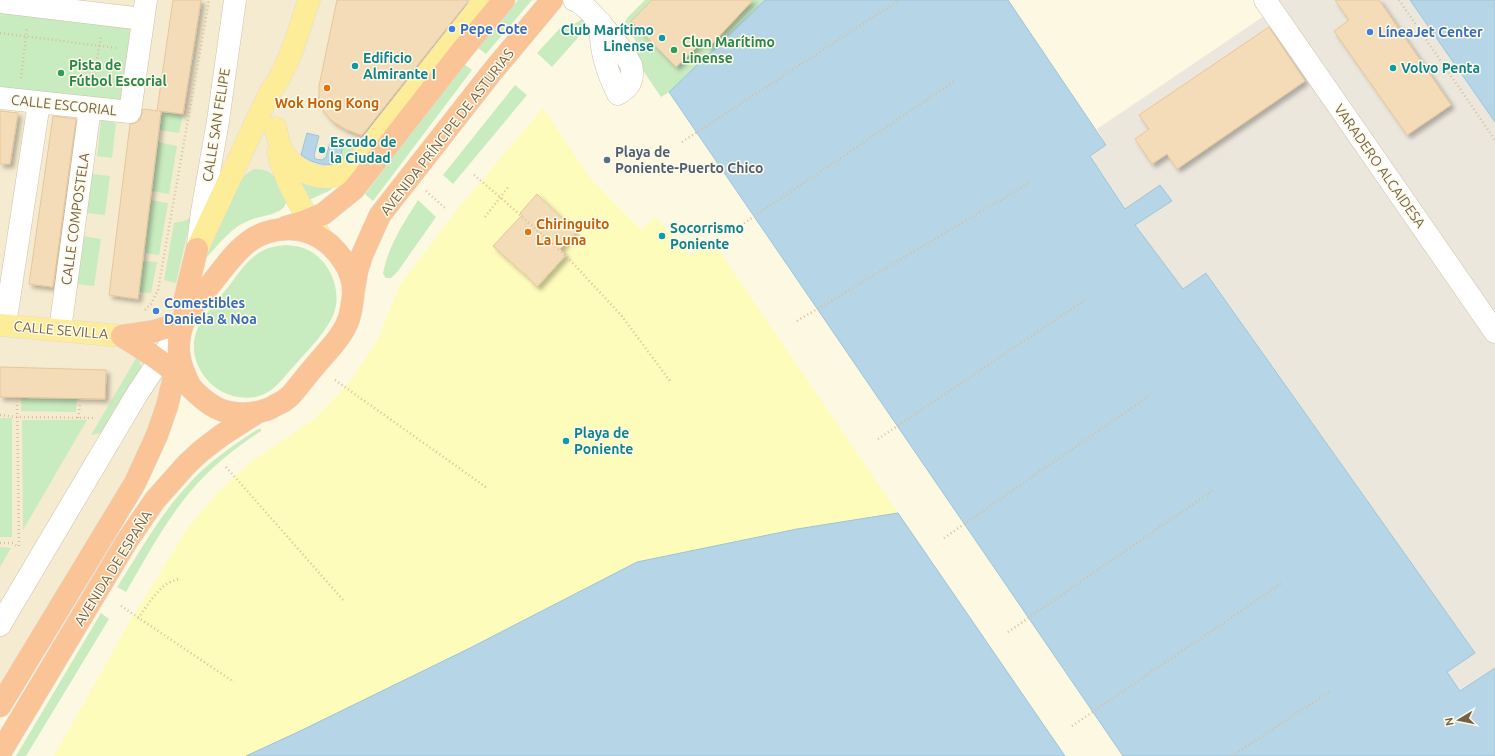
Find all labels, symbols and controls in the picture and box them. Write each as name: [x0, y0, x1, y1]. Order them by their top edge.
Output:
place label: Pepe Cote: [460, 21, 528, 37]
place label: Club Marítimo Linense: [561, 22, 654, 54]
marker: Pepe Cote: [447, 24, 457, 34]
place label: LíneaJet Center: [1378, 24, 1483, 40]
marker: LíneaJet Center: [1365, 27, 1375, 37]
marker: Club Marítimo Linense: [657, 33, 667, 43]
place label: Clun Marítimo Linense: [682, 34, 775, 66]
street label: AVENIDA PRÍNCIPE DE ASTURIAS: [376, 45, 517, 218]
marker: Clun Marítimo Linense: [669, 45, 679, 55]
place label: Edificio Almirante I: [363, 50, 436, 82]
place label: Pista de Fútbol Escorial: [69, 57, 167, 89]
place label: Volvo Penta: [1401, 60, 1480, 76]
marker: Edificio Almirante I: [350, 61, 360, 71]
marker: Volvo Penta: [1388, 63, 1398, 73]
street label: CALLE SAN FELIPE: [199, 67, 233, 183]
marker: Pista de Fútbol Escorial: [56, 68, 66, 78]
marker: Wok Hong Kong: [322, 83, 332, 93]
street label: CALLE ESCORIAL: [10, 91, 118, 119]
place label: Wok Hong Kong: [275, 95, 379, 111]
street label: VARADERO ALCAIDESA: [1331, 101, 1429, 231]
place label: Escudo de la Ciudad: [330, 134, 397, 166]
place label: Playa de Poniente-Puerto Chico: [615, 144, 763, 176]
marker: Escudo de la Ciudad: [317, 145, 327, 155]
street label: CALLE COMPOSTELA: [58, 152, 92, 286]
marker: Playa de Poniente-Puerto Chico: [602, 155, 612, 165]
place label: Chiringuito La Luna: [536, 216, 609, 248]
place label: Socorrismo Poniente: [670, 220, 744, 252]
marker: Chiringuito La Luna: [523, 227, 533, 237]
marker: Socorrismo Poniente: [657, 231, 667, 241]
place label: Comestibles Daniela & Noa: [164, 295, 257, 327]
marker: Comestibles Daniela & Noa: [151, 306, 161, 316]
street label: CALLE SEVILLA: [13, 318, 109, 342]
place label: Playa de Poniente: [574, 425, 633, 457]
marker: Playa de Poniente: [561, 436, 571, 446]
street label: AVENIDA DE ESPAÑA: [70, 507, 155, 629]
north arrow: [1439, 700, 1479, 740]
text: N: [1443, 717, 1456, 727]

